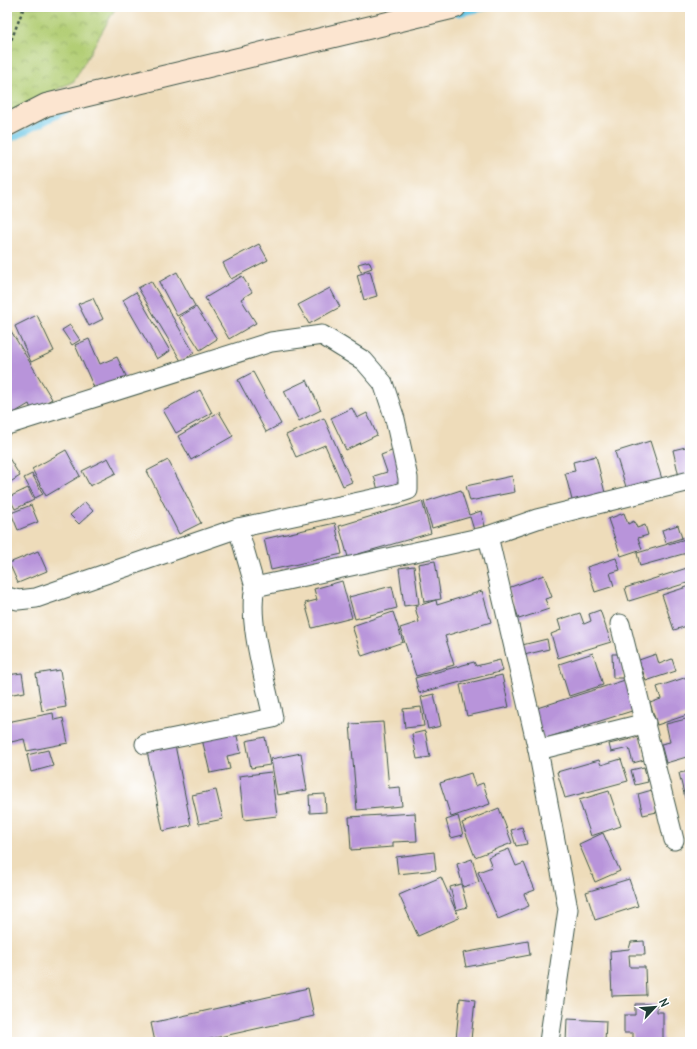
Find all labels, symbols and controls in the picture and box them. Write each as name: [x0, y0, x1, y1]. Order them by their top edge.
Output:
north arrow: [635, 987, 675, 1027]
text: N: [656, 996, 672, 1009]

